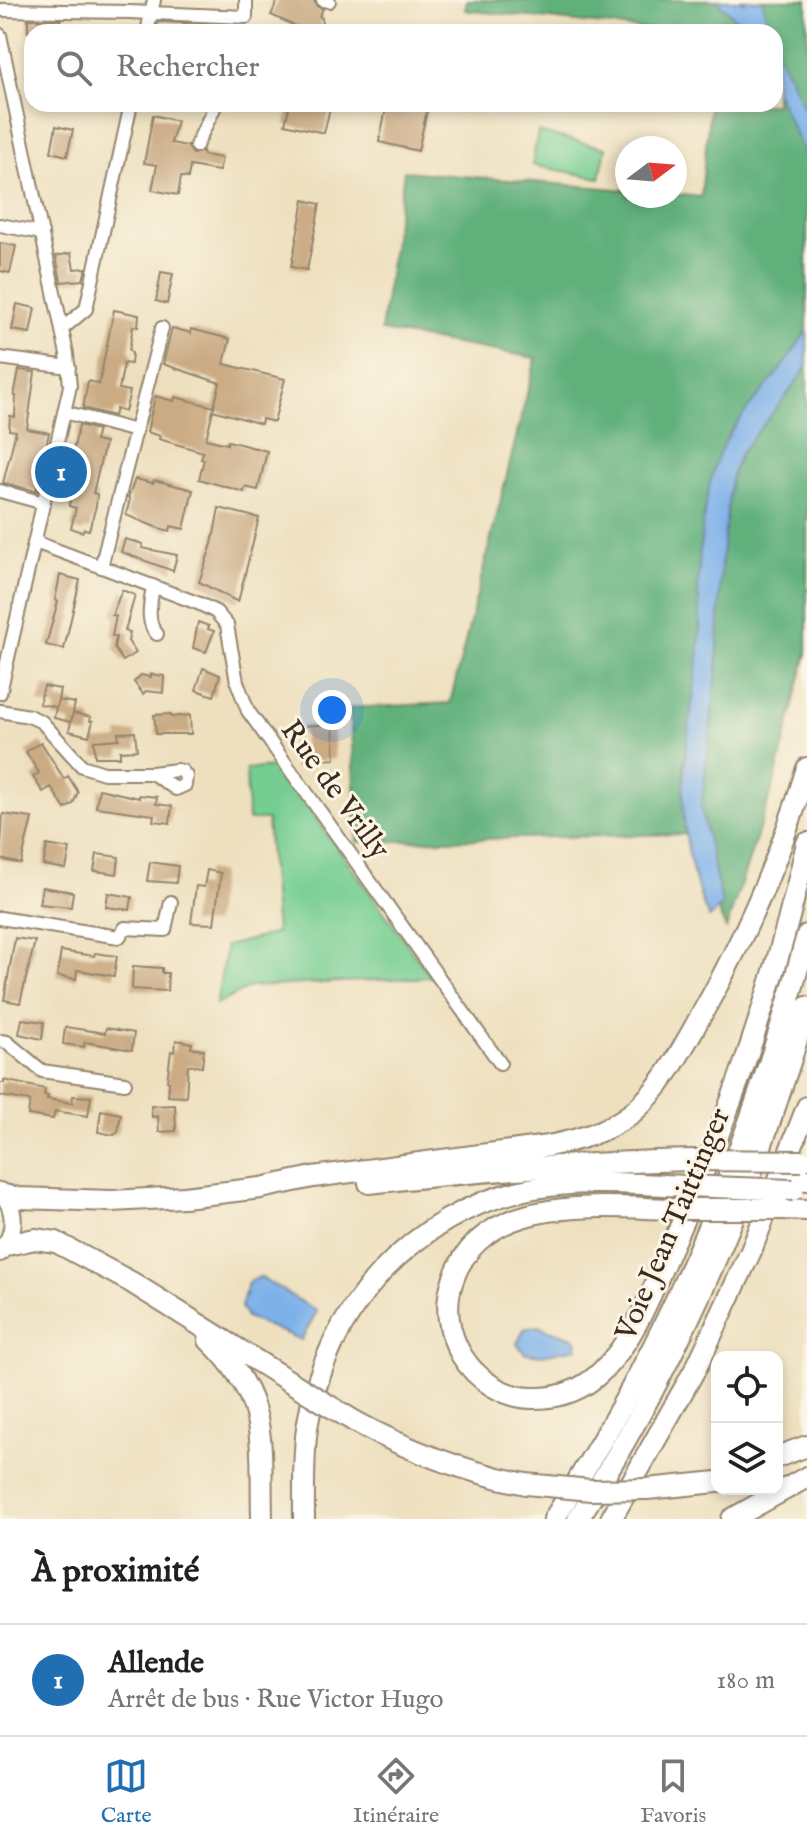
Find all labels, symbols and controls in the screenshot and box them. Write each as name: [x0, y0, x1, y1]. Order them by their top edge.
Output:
search box: [24, 24, 783, 112]
icon: search: [52, 46, 96, 90]
text: Rechercher: [116, 49, 260, 87]
north arrow: [615, 136, 687, 208]
pin: 1: [35, 442, 87, 502]
your location: [312, 690, 352, 730]
street label: Rue de Vrilly: [271, 713, 398, 867]
street label: Voie Jean Taittinger: [607, 1103, 740, 1348]
map controls: [711, 1351, 783, 1495]
button: locate: [711, 1351, 783, 1423]
button: layers: [711, 1423, 783, 1495]
text: À proximité: [32, 1550, 199, 1593]
text: Allende: [108, 1645, 204, 1683]
text: 1: [53, 1664, 63, 1697]
text: 180 m: [717, 1664, 775, 1697]
text: Arrêt de bus · Rue Victor Hugo: [108, 1683, 443, 1716]
tab: Carte: [101, 1754, 152, 1830]
tab: Itinéraire: [353, 1754, 439, 1830]
tab: Favoris: [640, 1754, 706, 1830]

